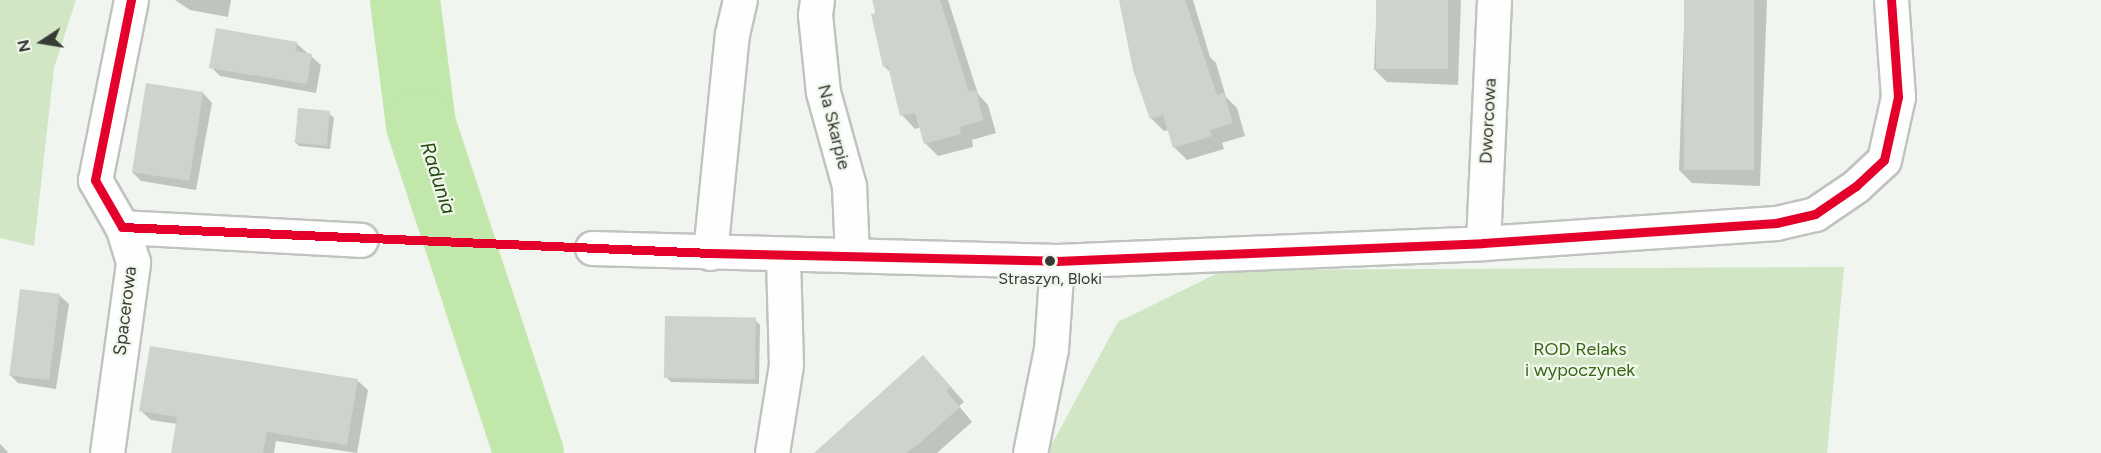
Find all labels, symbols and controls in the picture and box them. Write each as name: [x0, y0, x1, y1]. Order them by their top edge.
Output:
north arrow: [12, 12, 72, 72]
text: N: [13, 38, 34, 54]
street label: Dworcowa: [1475, 78, 1501, 164]
street label: Na Skarpie: [813, 82, 855, 172]
water label: Radunia: [415, 139, 461, 217]
marker: Straszyn, Bloki: [1044, 255, 1056, 267]
street label: Spacerowa: [109, 265, 141, 357]
place label: Straszyn, Bloki: [998, 269, 1102, 289]
park label: ROD Relaks i wypoczynek: [1525, 339, 1635, 382]

